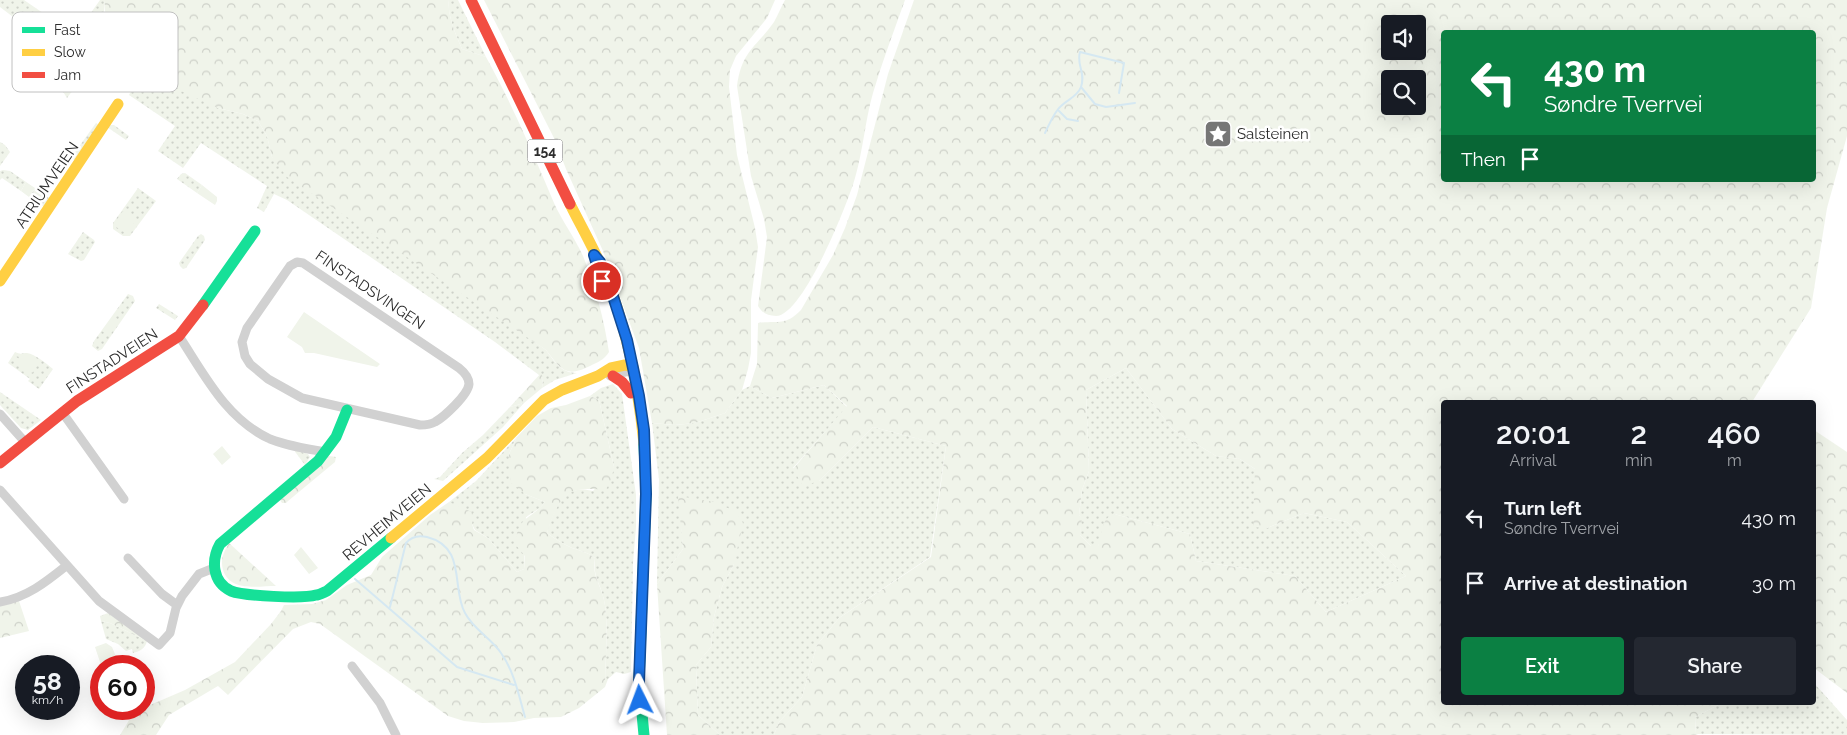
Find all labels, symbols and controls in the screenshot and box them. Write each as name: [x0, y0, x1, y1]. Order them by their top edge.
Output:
legend: [12, 12, 178, 92]
map controls: [1381, 15, 1426, 115]
button: sound: [1381, 15, 1426, 60]
text: Fast: [54, 22, 81, 38]
text: Slow: [54, 44, 86, 60]
text: 430 m: [1544, 49, 1646, 90]
icon: left: [1461, 50, 1526, 115]
text: Jam: [54, 67, 81, 83]
button: search: [1381, 70, 1426, 115]
text: Søndre Tverrvei: [1544, 91, 1703, 117]
place icon: Salsteinen: [1203, 119, 1233, 149]
place label: Salsteinen: [1237, 125, 1309, 143]
street label: ATRIUMVEIEN: [12, 139, 82, 231]
road number: 154: [528, 140, 562, 162]
icon: arrive: [1516, 145, 1544, 173]
text: Then: [1461, 148, 1506, 170]
street label: FINSTADSVINGEN: [312, 247, 428, 333]
pin: [581, 260, 623, 302]
icon: arrive: [588, 267, 616, 295]
street label: FINSTADVEIEN: [63, 325, 161, 397]
text: 20:01: [1496, 416, 1570, 451]
text: 2: [1631, 416, 1647, 451]
text: 460: [1707, 416, 1761, 451]
text: Arrival: [1510, 451, 1556, 470]
text: min: [1625, 451, 1653, 470]
text: m: [1727, 451, 1742, 470]
street label: REVHEIMVEIEN: [339, 480, 435, 564]
text: Turn left: [1504, 497, 1581, 519]
icon: left: [1461, 504, 1489, 532]
text: 430 m: [1742, 507, 1796, 529]
text: Søndre Tverrvei: [1504, 519, 1619, 538]
icon: arrive: [1461, 569, 1489, 597]
text: Arrive at destination: [1504, 572, 1688, 594]
text: 30 m: [1752, 572, 1796, 594]
button: Exit: [1461, 637, 1624, 695]
button: Share: [1634, 637, 1796, 695]
speed limit sign: 60: [90, 655, 155, 720]
text: 58: [33, 666, 62, 696]
position arrow: [613, 673, 665, 725]
text: km/h: [32, 693, 63, 707]

